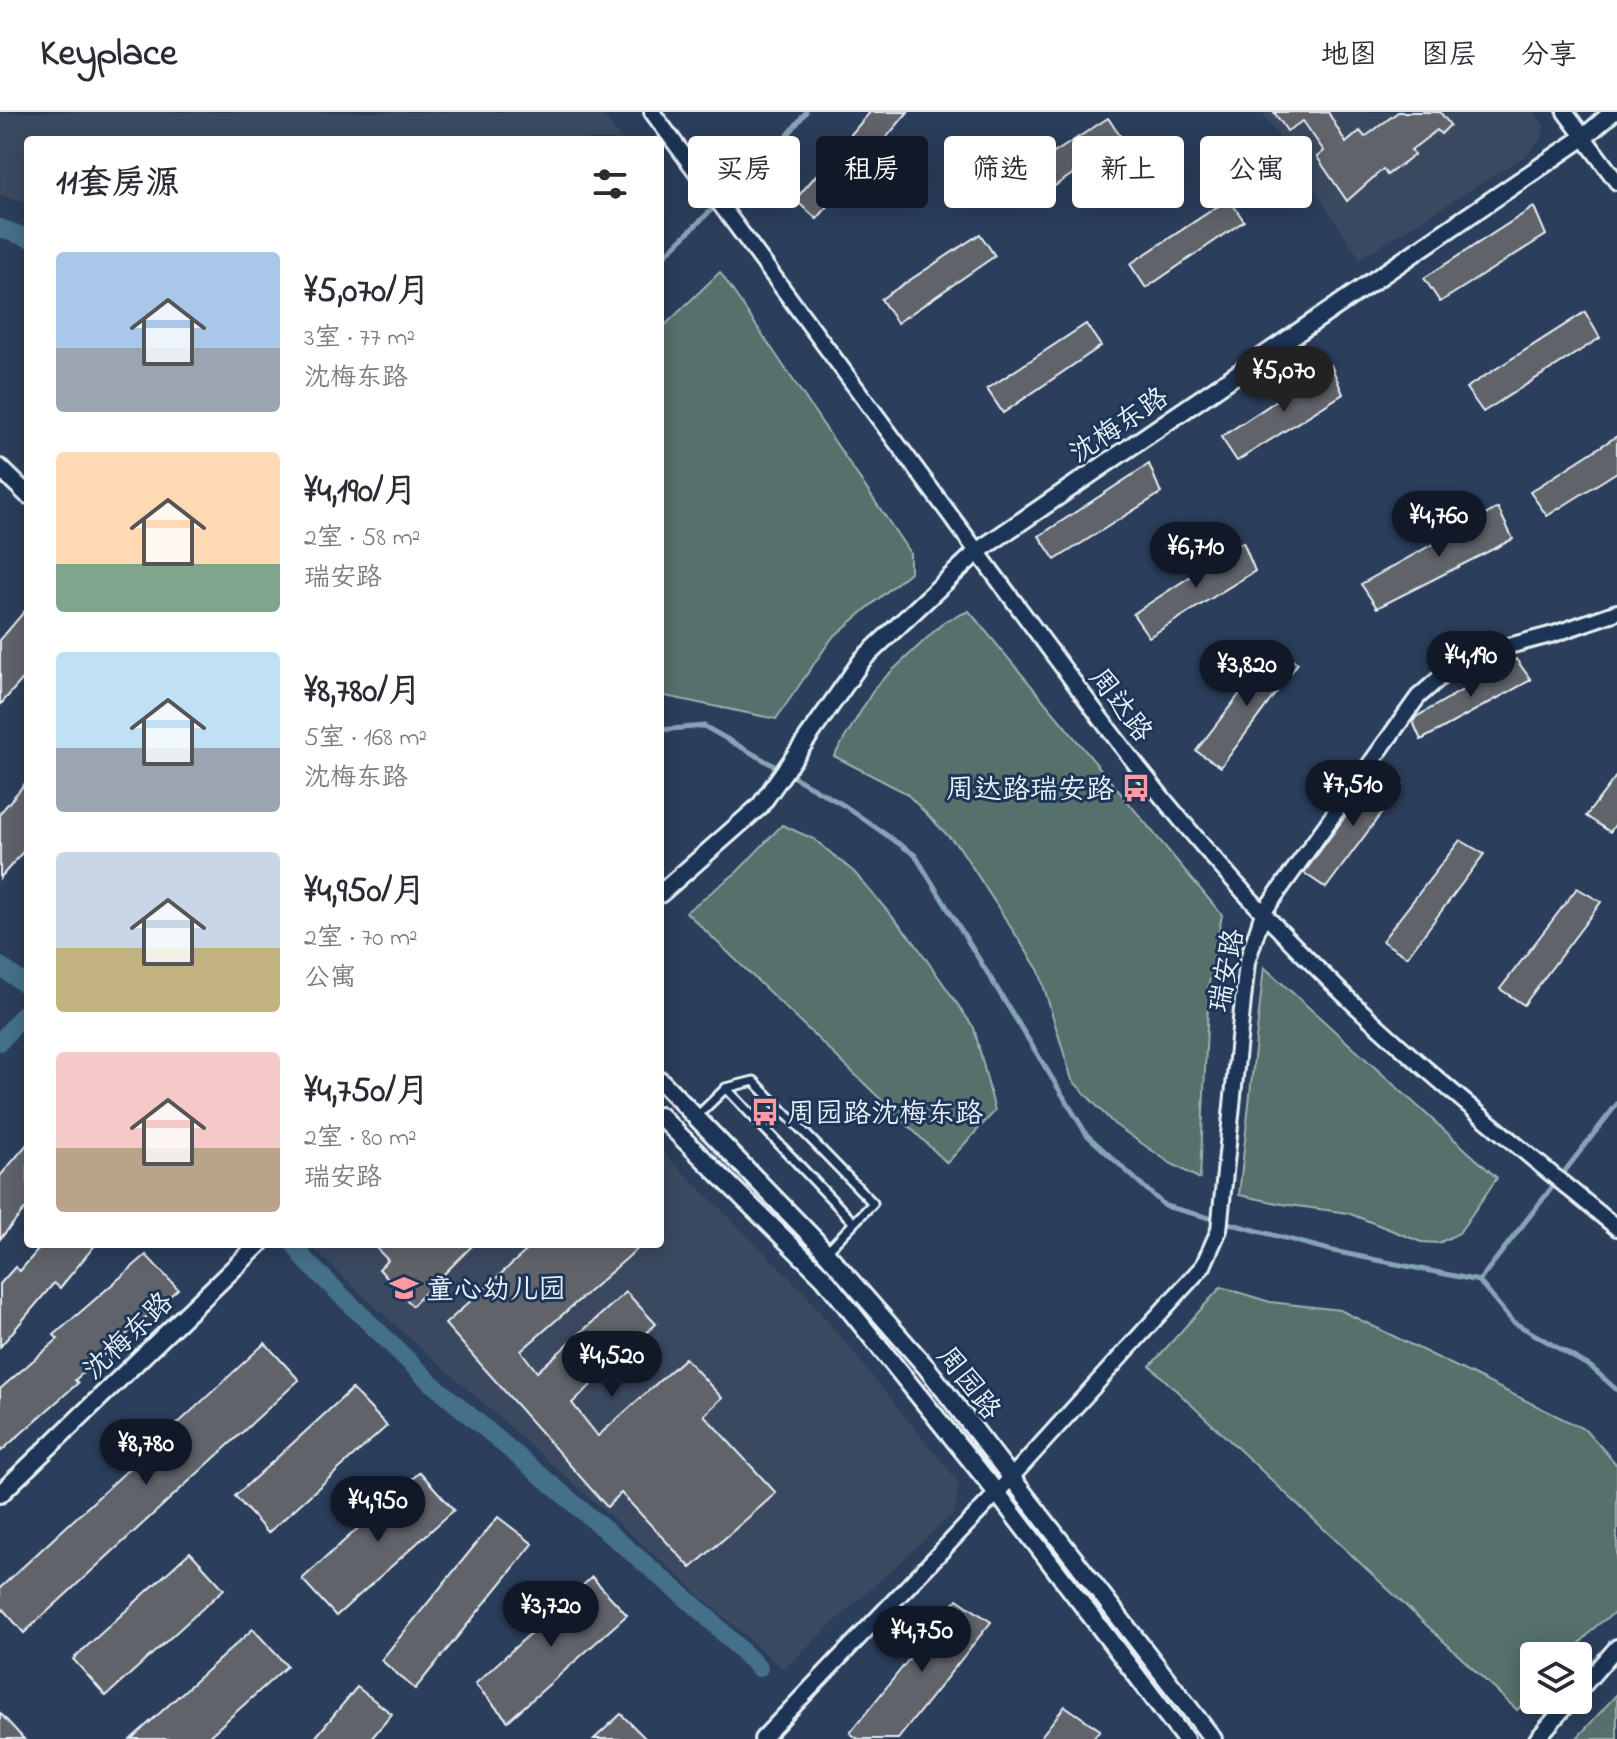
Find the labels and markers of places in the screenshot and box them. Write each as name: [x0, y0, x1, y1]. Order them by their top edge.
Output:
pin: ¥5,070: [1219, 346, 1349, 414]
pin: ¥4,760: [1374, 491, 1504, 559]
pin: ¥6,710: [1131, 522, 1261, 590]
pin: ¥4,190: [1406, 631, 1536, 699]
pin: ¥3,820: [1182, 640, 1312, 708]
pin: ¥7,510: [1288, 760, 1418, 828]
place label: 周达路瑞安路: [946, 771, 1114, 812]
bus stop icon: 周达路瑞安路: [1121, 773, 1151, 803]
place label: 周园路沈梅东路: [787, 1095, 983, 1136]
bus stop icon: 周园路沈梅东路: [750, 1097, 780, 1127]
place label: 童心幼儿园: [426, 1271, 566, 1312]
school or university icon: 童心幼儿园: [389, 1273, 419, 1303]
pin: ¥4,520: [547, 1331, 677, 1399]
pin: ¥8,780: [81, 1419, 211, 1487]
pin: ¥4,950: [313, 1476, 443, 1544]
pin: ¥3,720: [486, 1581, 616, 1649]
pin: ¥4,750: [857, 1606, 987, 1674]

